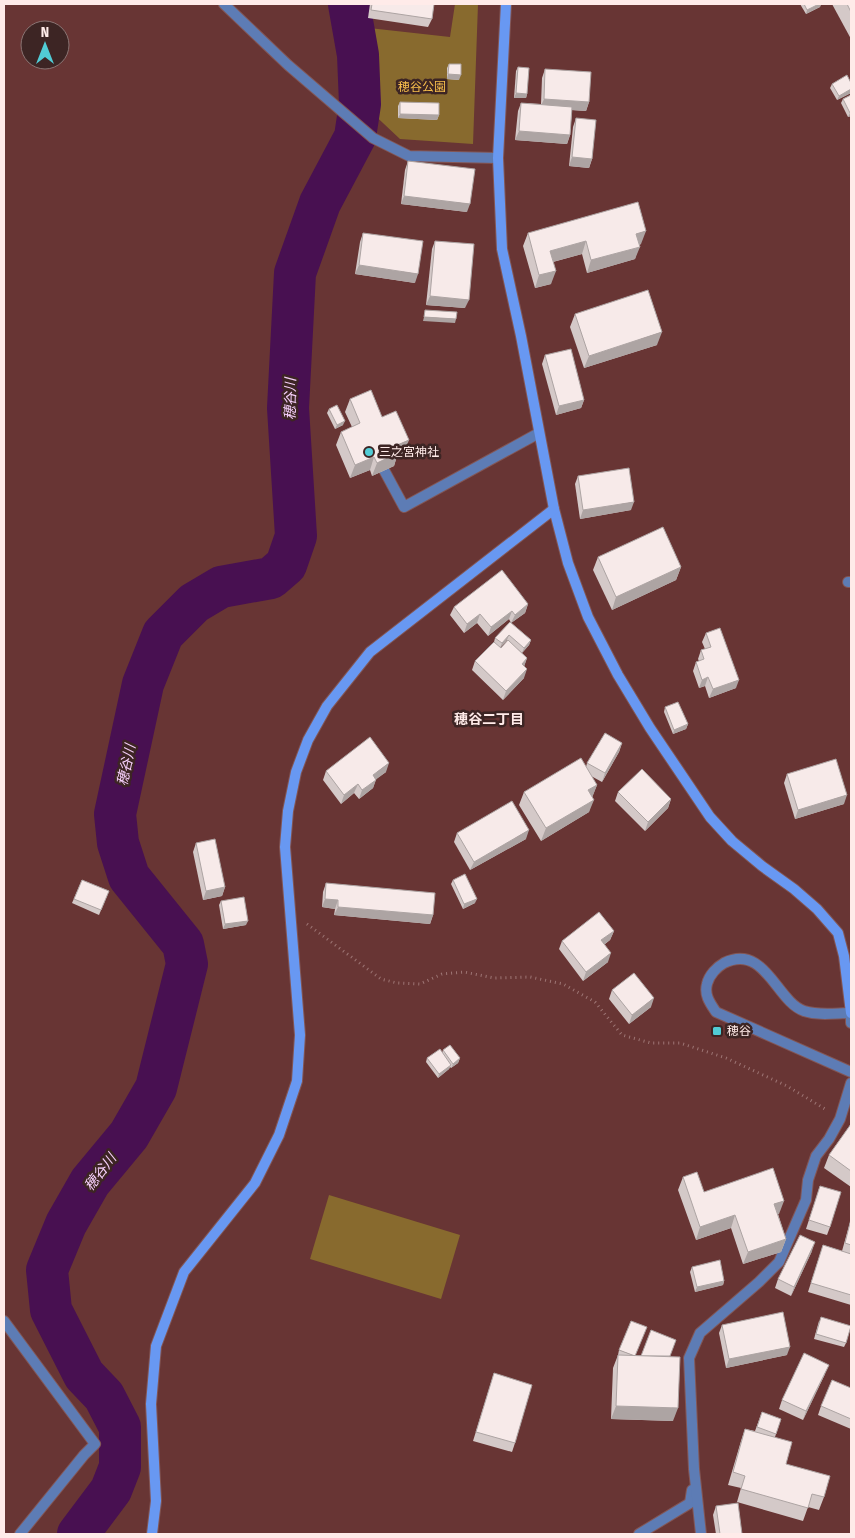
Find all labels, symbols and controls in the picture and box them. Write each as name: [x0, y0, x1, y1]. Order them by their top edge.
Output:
north arrow: [20, 20, 70, 70]
text: N: [41, 24, 49, 41]
park label: 穂谷公園: [398, 80, 446, 94]
water label: 穂谷川: [282, 376, 299, 420]
place label: 三之宮神社: [379, 445, 439, 459]
marker: 三之宮神社: [363, 446, 375, 458]
district label: 穂谷二丁目: [454, 711, 524, 728]
water label: 穂谷川: [114, 741, 140, 787]
place label: 穂谷: [727, 1024, 751, 1038]
marker: 穂谷: [711, 1025, 723, 1037]
water label: 穂谷川: [81, 1149, 121, 1194]

